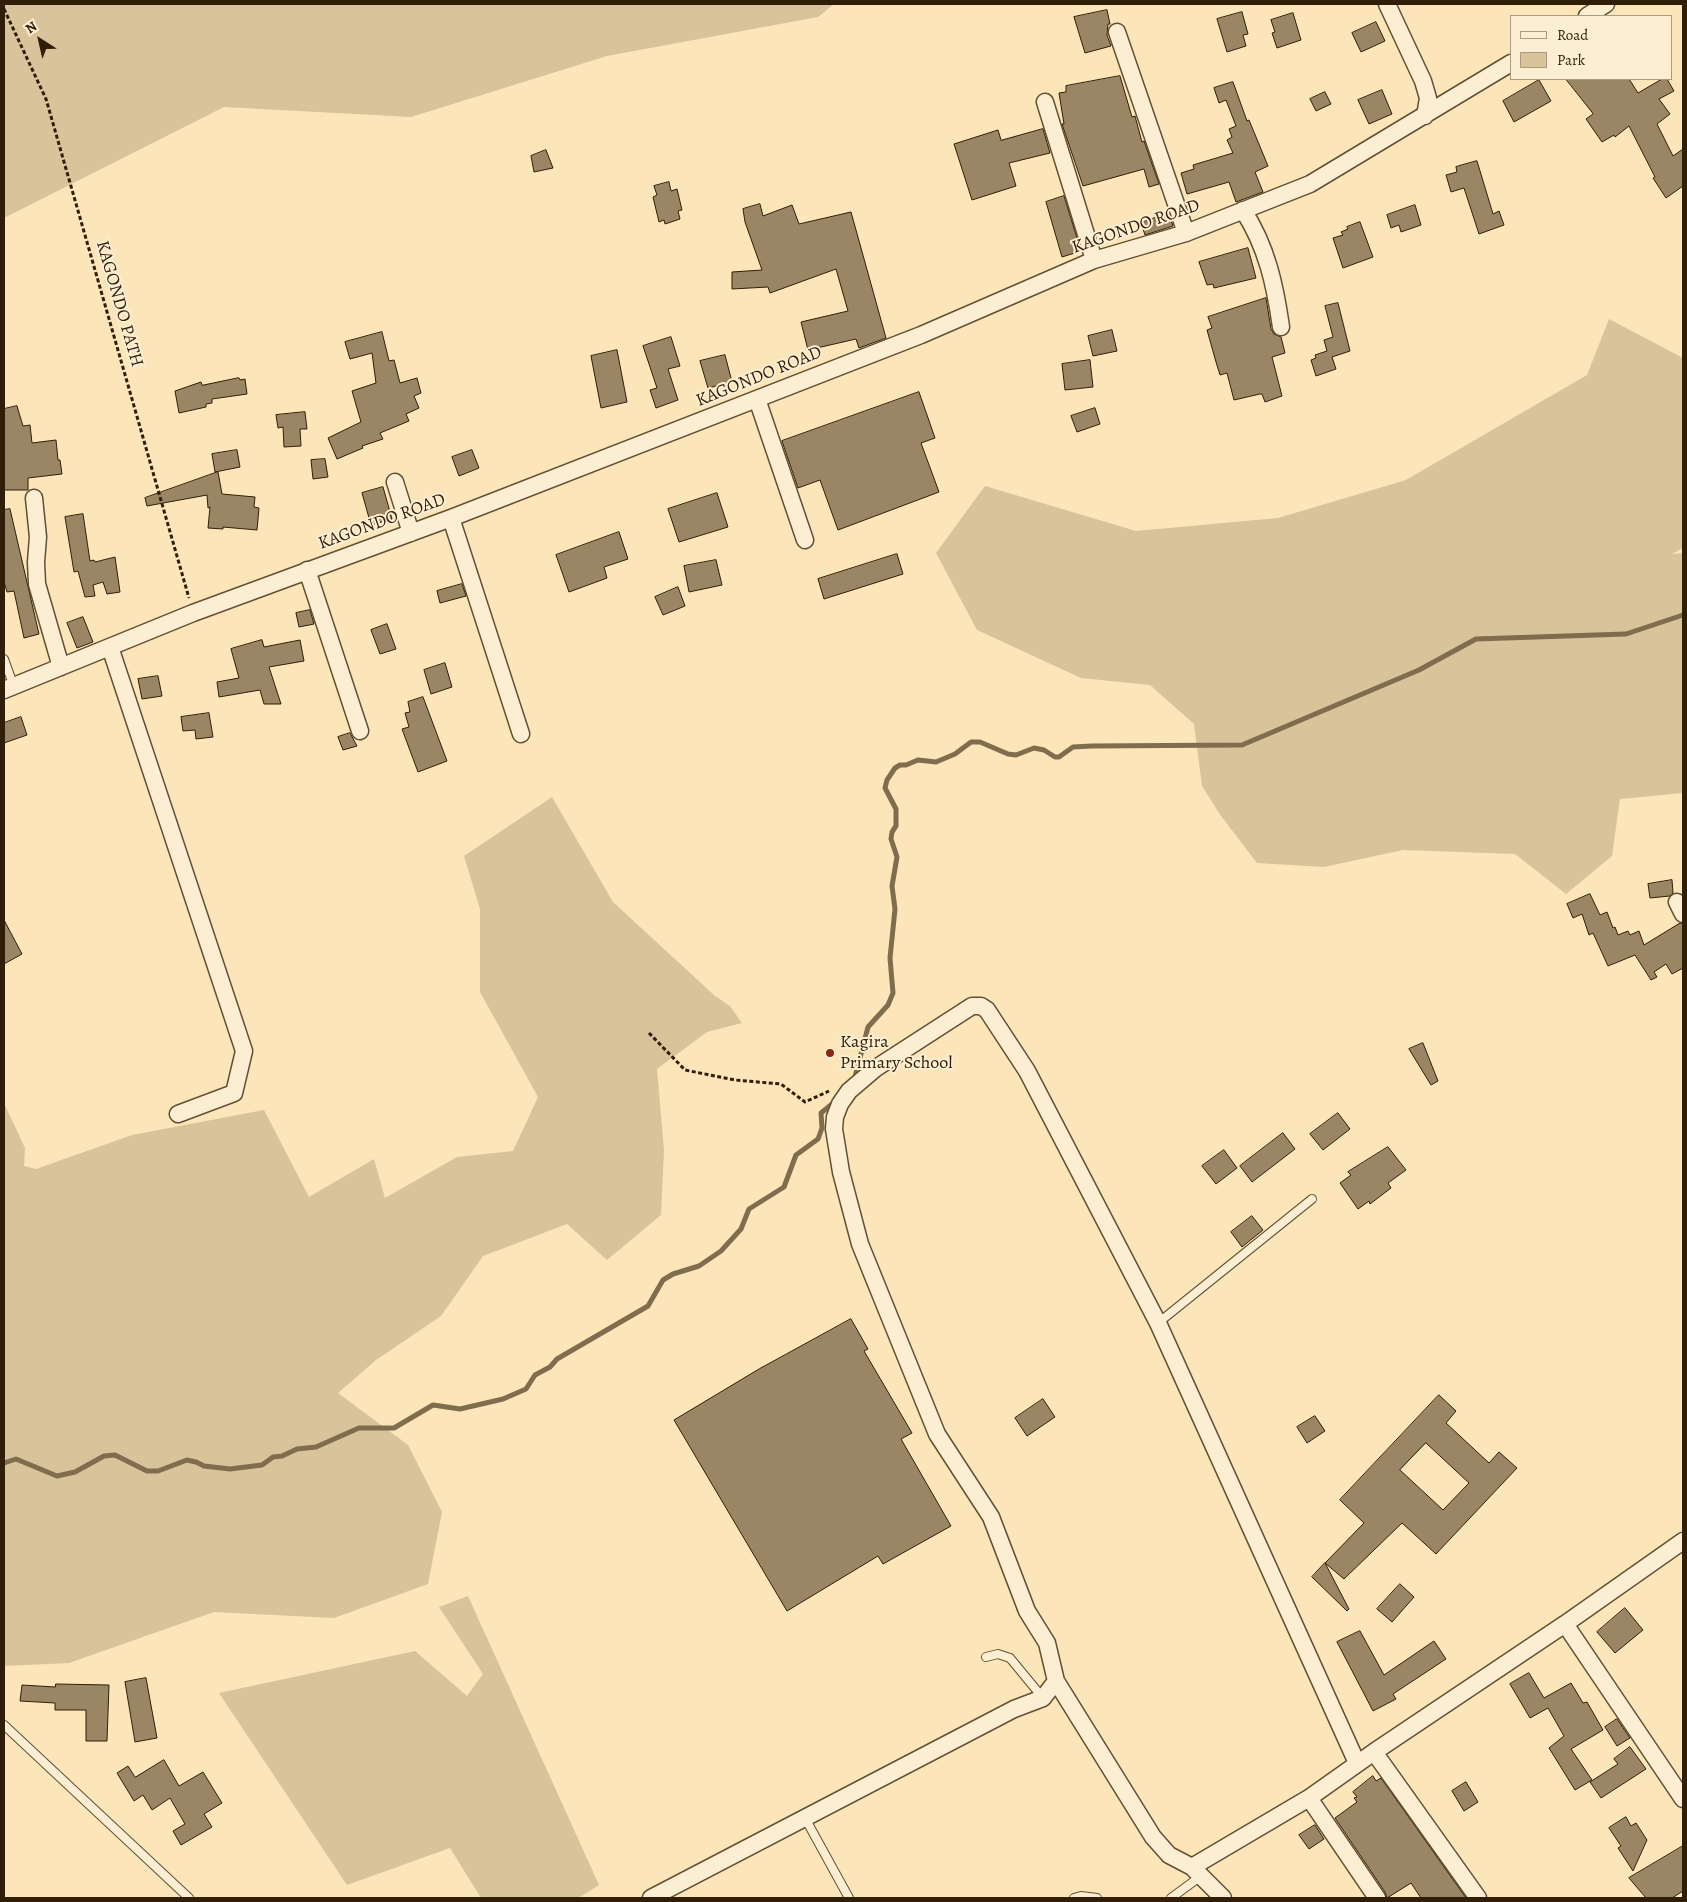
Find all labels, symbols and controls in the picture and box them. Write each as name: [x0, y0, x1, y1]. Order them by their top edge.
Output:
north arrow: [15, 15, 65, 65]
legend: [1510, 15, 1672, 80]
text: N: [21, 17, 41, 38]
text: Road: [1557, 25, 1588, 45]
text: Park: [1557, 50, 1585, 70]
street label: KAGONDO ROAD: [1069, 195, 1203, 259]
street label: KAGONDO PATH: [91, 238, 147, 370]
street label: KAGONDO ROAD: [693, 342, 825, 412]
street label: KAGONDO ROAD: [315, 489, 449, 555]
place label: Kagira Primary School: [840, 1032, 953, 1074]
marker: Kagira Primary School: [824, 1047, 836, 1059]

